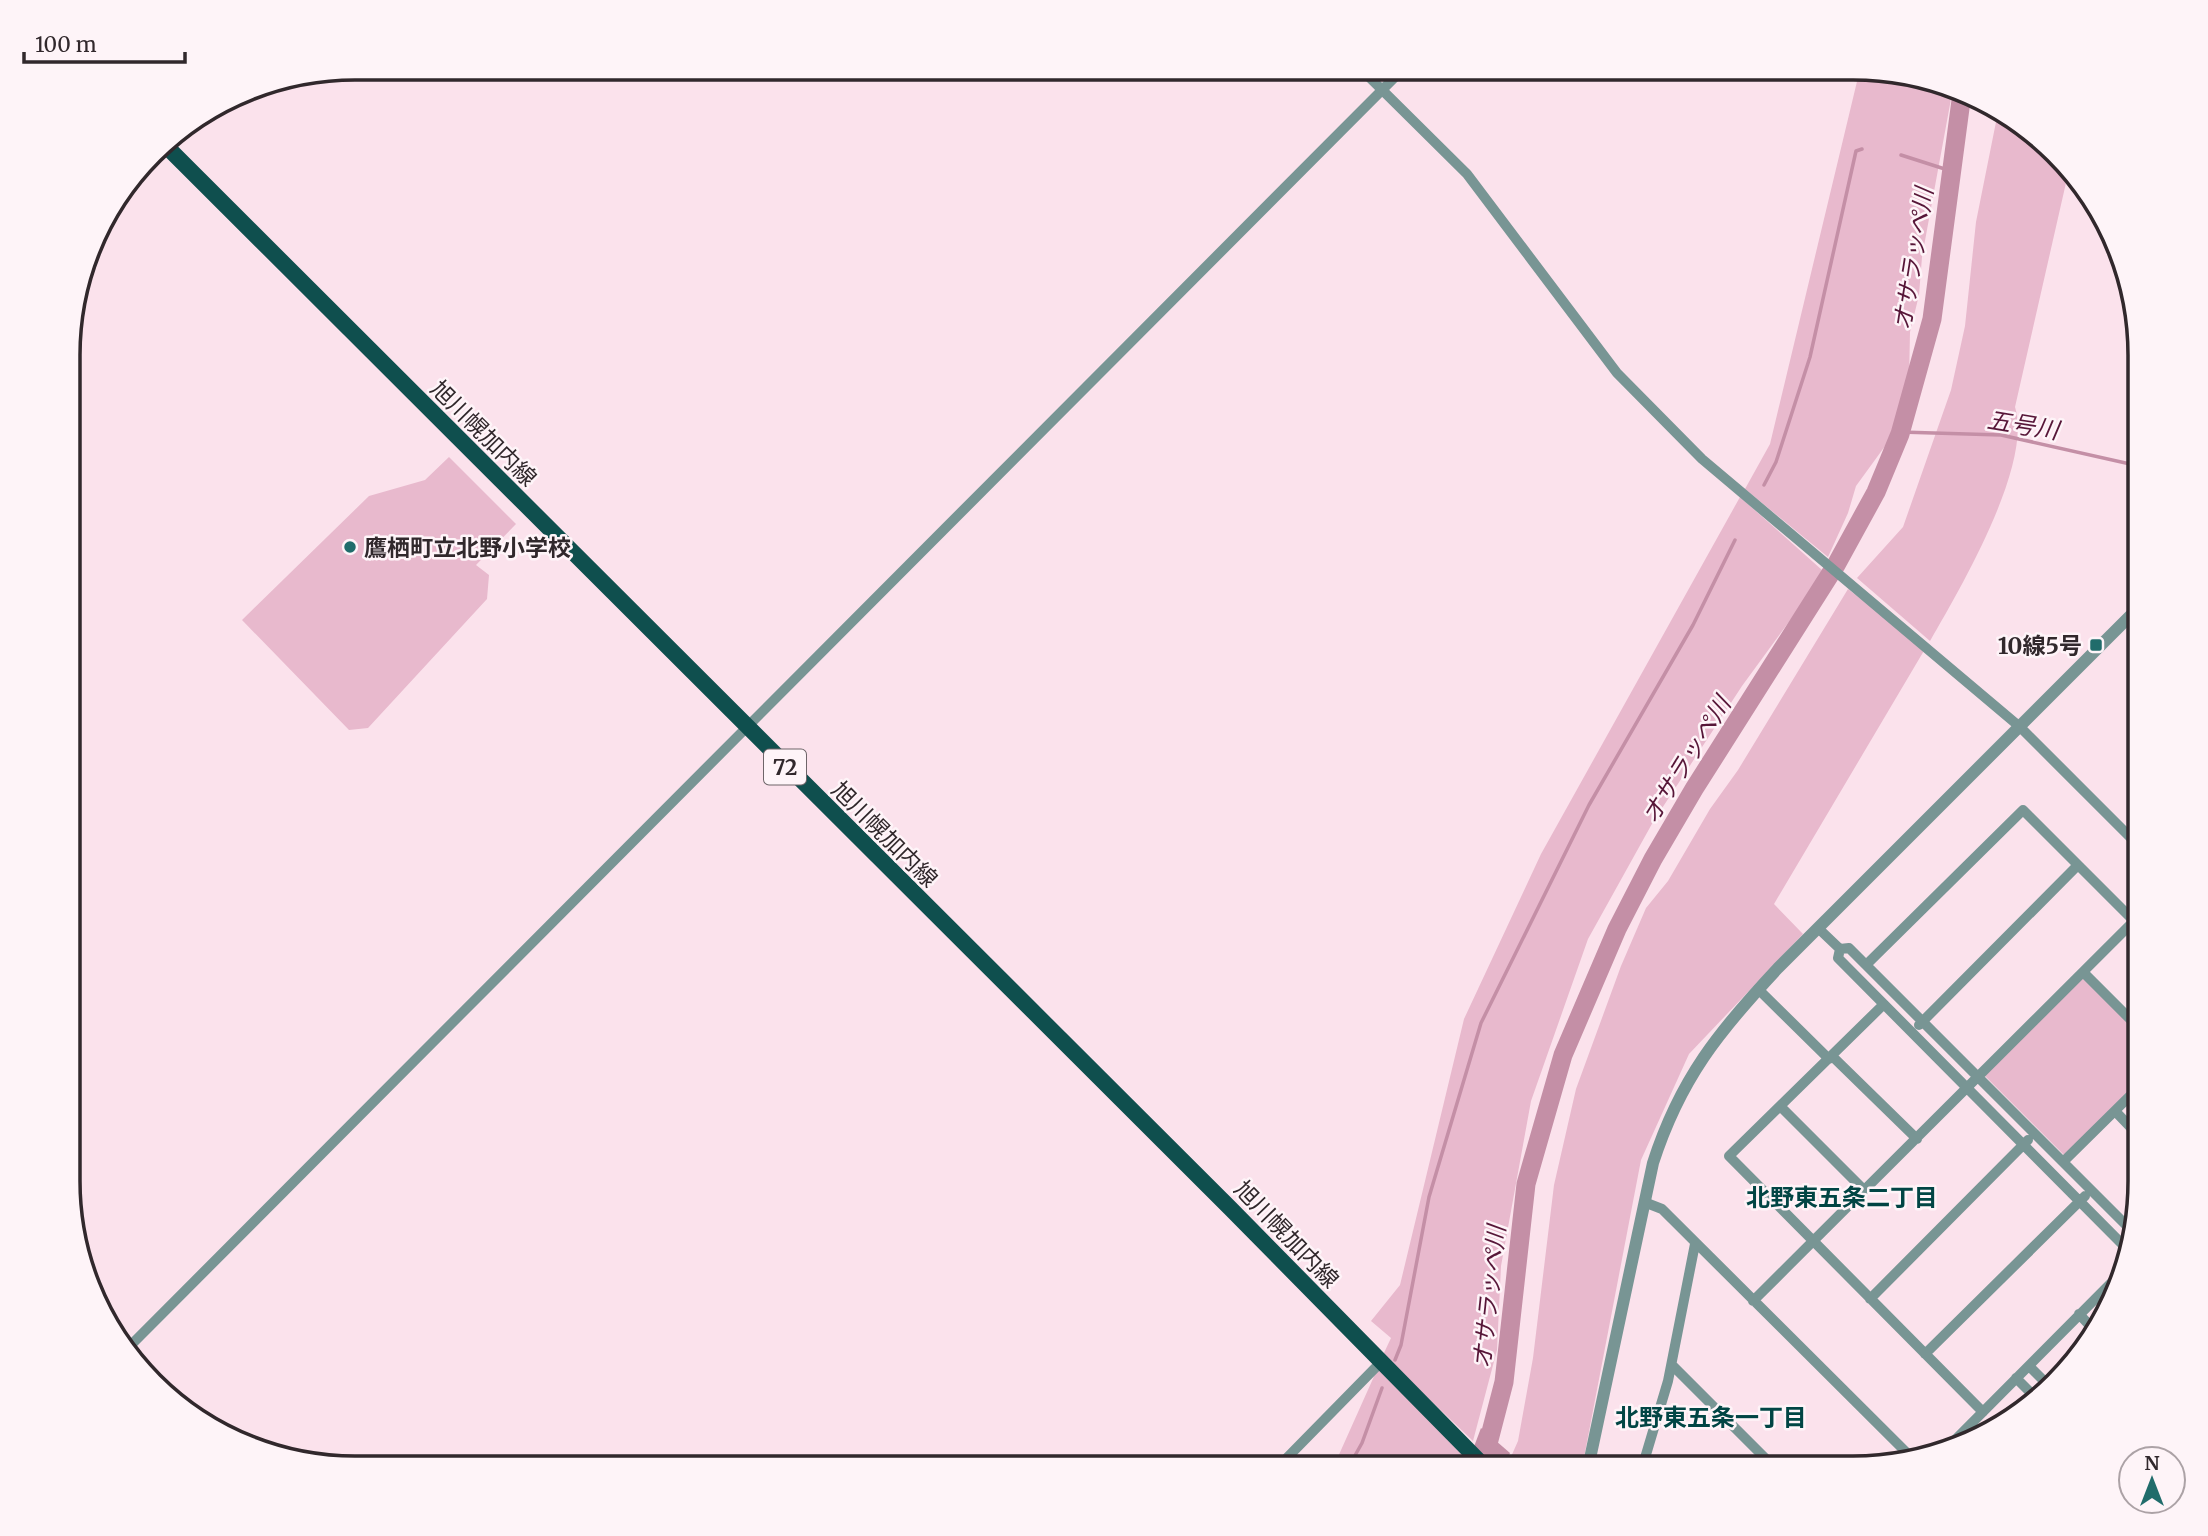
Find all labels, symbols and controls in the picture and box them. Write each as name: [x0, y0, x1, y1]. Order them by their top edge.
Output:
scale bar: [24, 21, 186, 65]
text: 100 m: [35, 31, 97, 58]
water label: オサラッペ川: [1886, 182, 1940, 333]
street label: 旭川幌加内線: [425, 374, 543, 492]
water label: 五号川: [1985, 404, 2064, 446]
place label: 鷹栖町立北野小学校: [364, 533, 571, 562]
marker: 鷹栖町立北野小学校: [342, 539, 358, 555]
place label: 10線5号: [1998, 631, 2082, 660]
marker: 10線5号: [2088, 637, 2104, 653]
water label: オサラッペ川: [1635, 688, 1739, 829]
road number: 72: [764, 750, 806, 784]
street label: 旭川幌加内線: [826, 775, 944, 893]
street label: 旭川幌加内線: [1229, 1174, 1345, 1294]
district label: 北野東五条二丁目: [1746, 1182, 1938, 1213]
water label: オサラッペ川: [1466, 1221, 1512, 1370]
district label: 北野東五条一丁目: [1615, 1402, 1807, 1433]
north arrow: [2117, 1445, 2187, 1515]
text: N: [2144, 1451, 2160, 1475]

